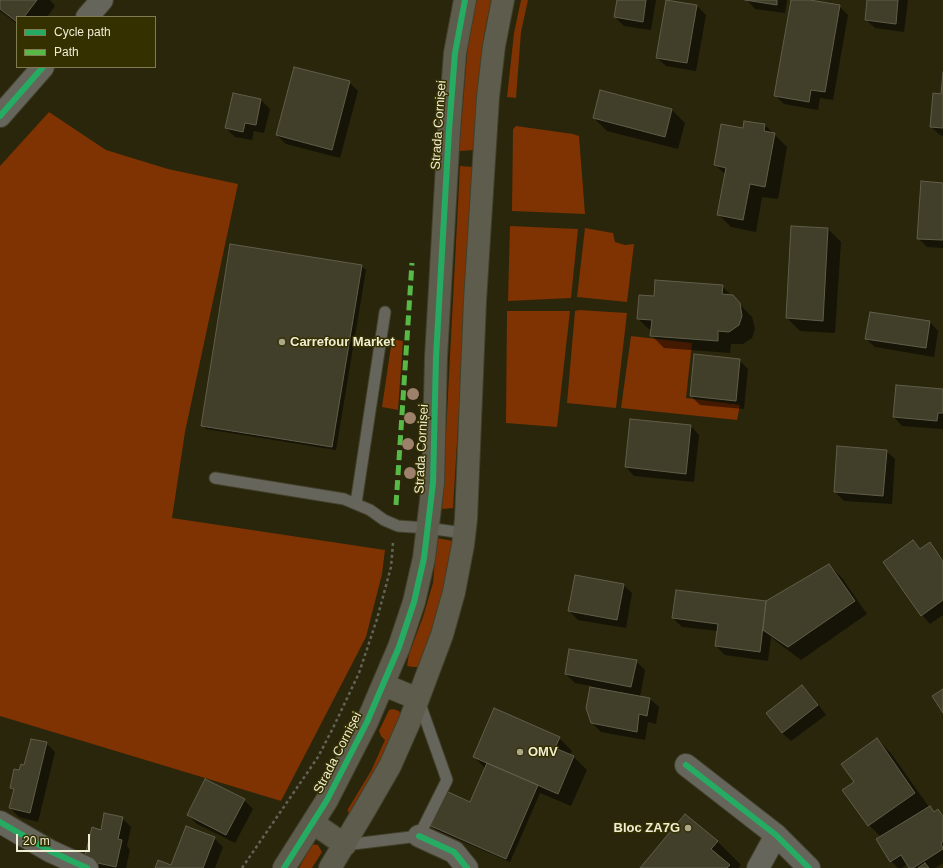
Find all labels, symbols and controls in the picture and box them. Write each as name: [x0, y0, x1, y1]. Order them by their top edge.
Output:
legend: [16, 16, 156, 68]
text: Cycle path: [54, 25, 111, 39]
text: Path: [54, 45, 79, 59]
street label: Strada Cornișei: [428, 80, 450, 170]
place label: Carrefour Market: [290, 334, 395, 350]
marker: Carrefour Market: [277, 337, 287, 347]
street label: Strada Cornișei: [412, 404, 432, 494]
street label: Strada Cornișei: [311, 710, 365, 796]
place label: OMV: [528, 744, 558, 760]
marker: OMV: [515, 747, 525, 757]
place label: Bloc ZA7G: [614, 820, 680, 836]
marker: Bloc ZA7G: [683, 823, 693, 833]
scale bar: [18, 826, 92, 852]
text: 20 m: [23, 834, 50, 848]

